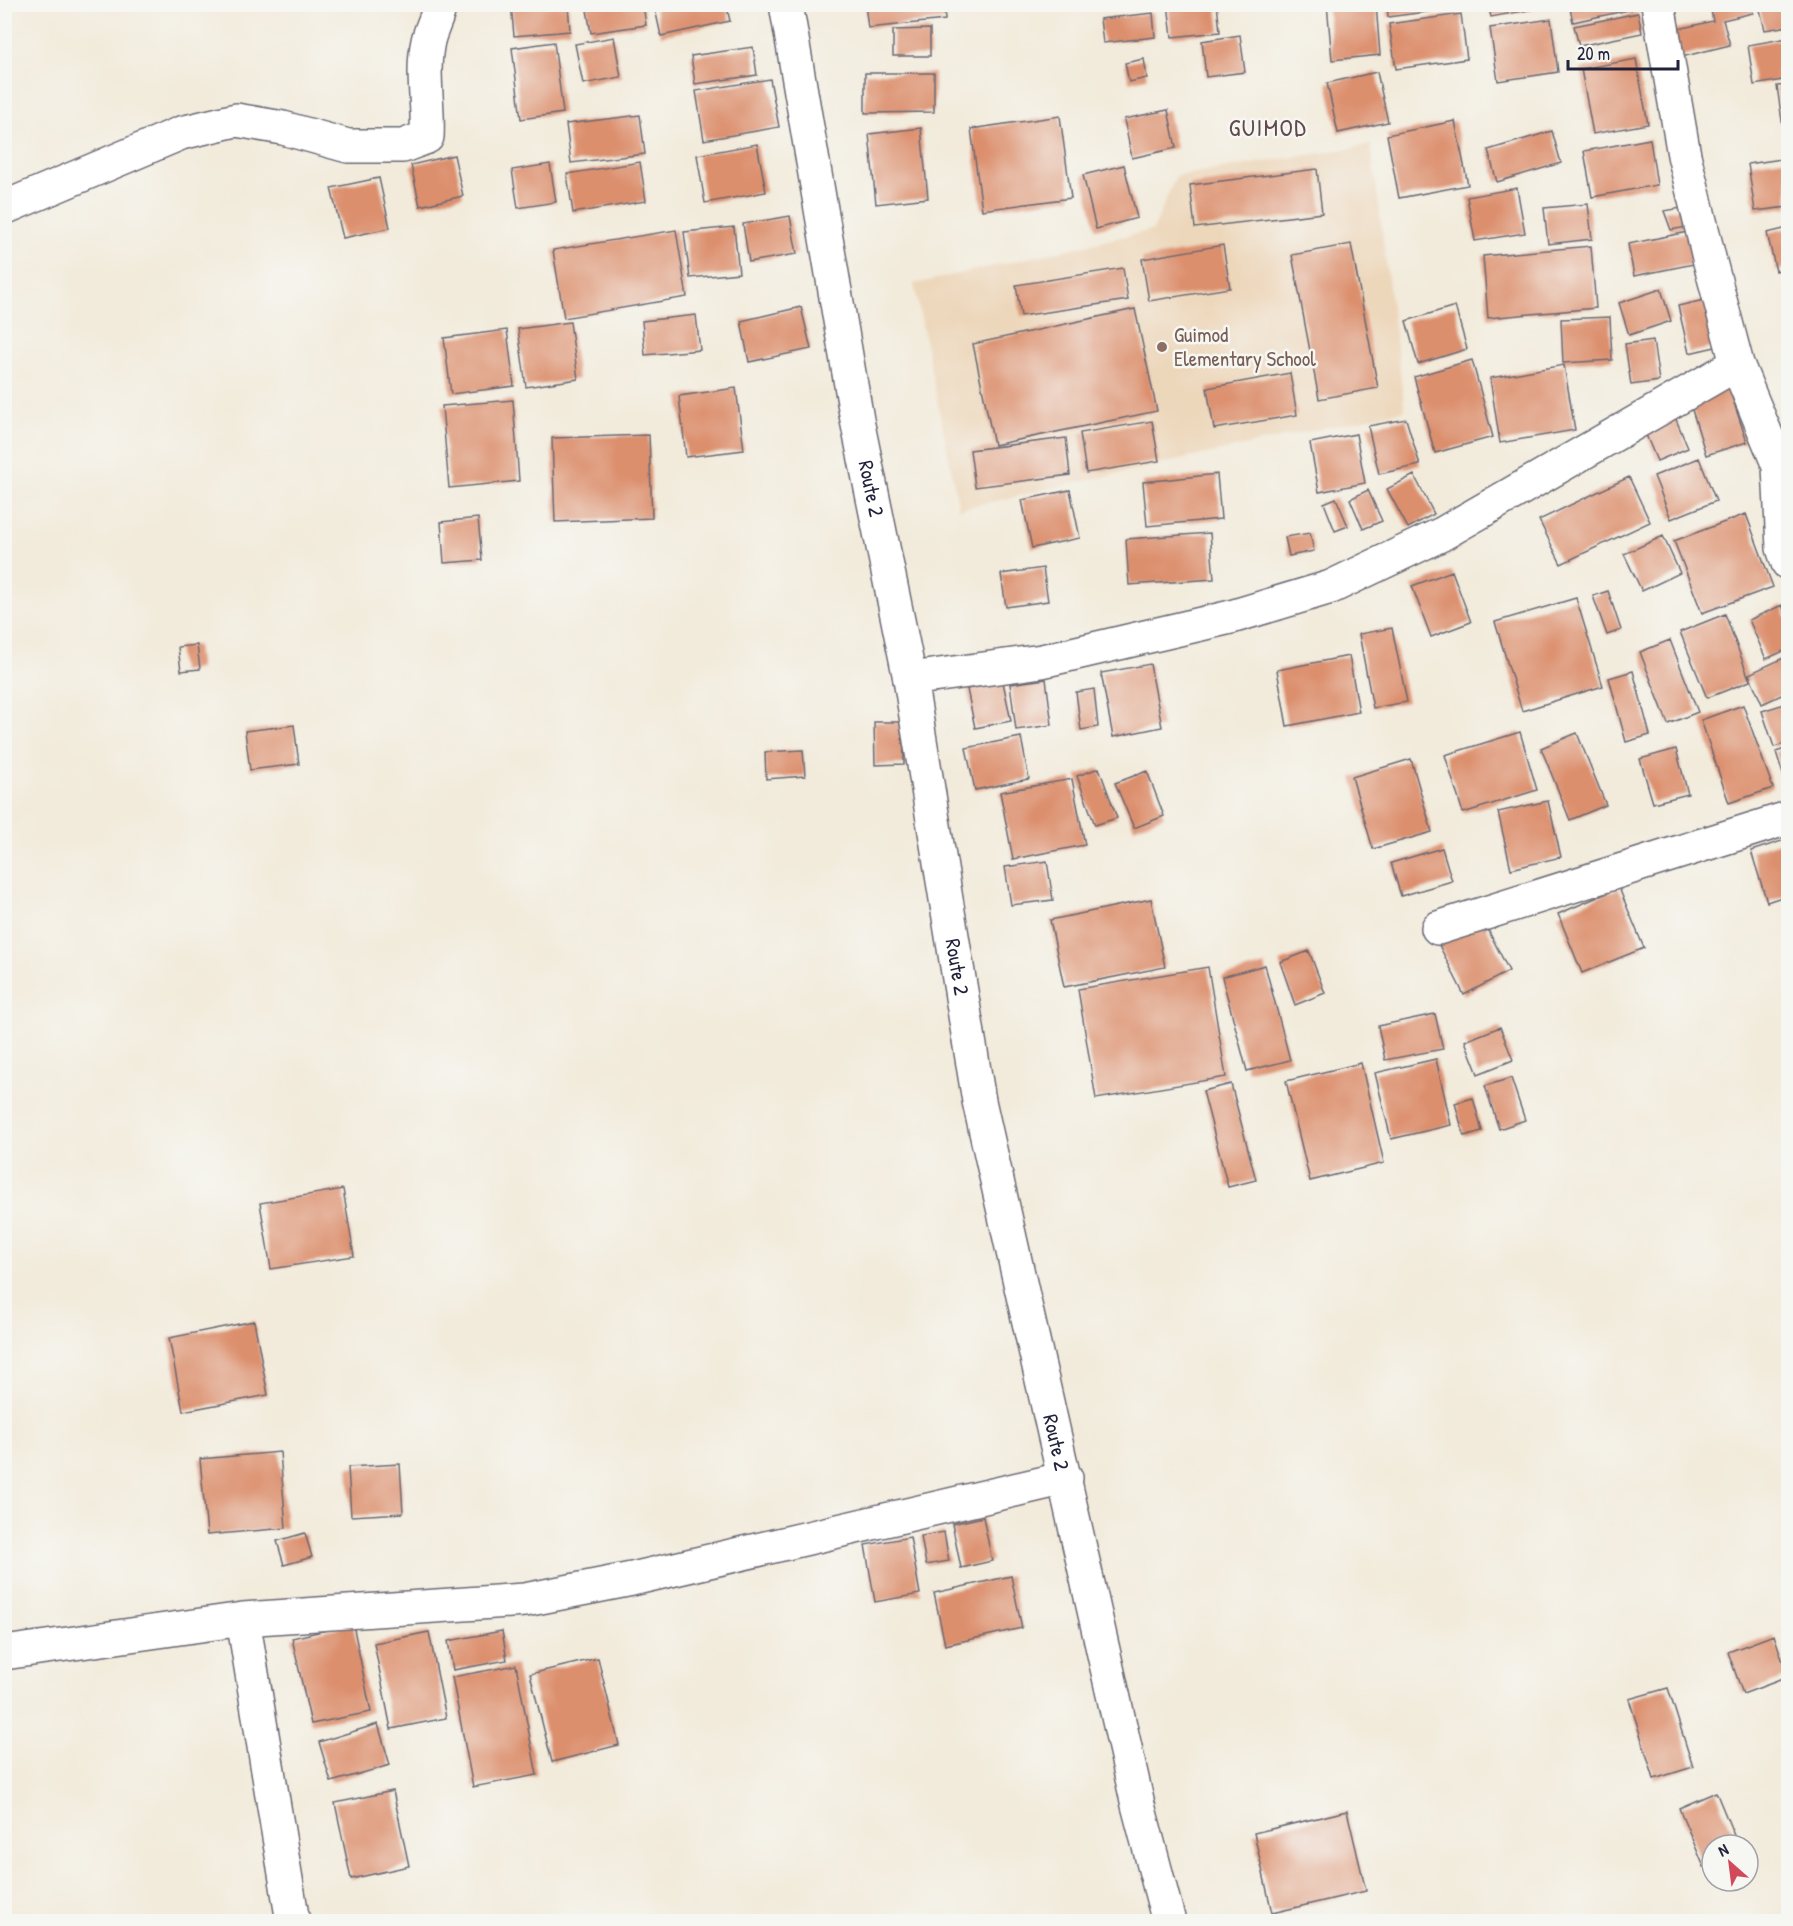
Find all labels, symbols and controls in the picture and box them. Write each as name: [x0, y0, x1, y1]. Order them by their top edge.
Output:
scale bar: [1568, 33, 1678, 71]
text: 20 m: [1577, 41, 1610, 66]
district label: GUIMOD: [1229, 111, 1307, 143]
place label: Guimod Elementary School: [1174, 320, 1316, 373]
marker: Guimod Elementary School: [1155, 340, 1169, 354]
street label: Route 2: [852, 458, 891, 519]
street label: Route 2: [939, 936, 976, 997]
street label: Route 2: [1036, 1411, 1077, 1473]
north arrow: [1700, 1833, 1760, 1893]
text: N: [1714, 1838, 1732, 1861]

